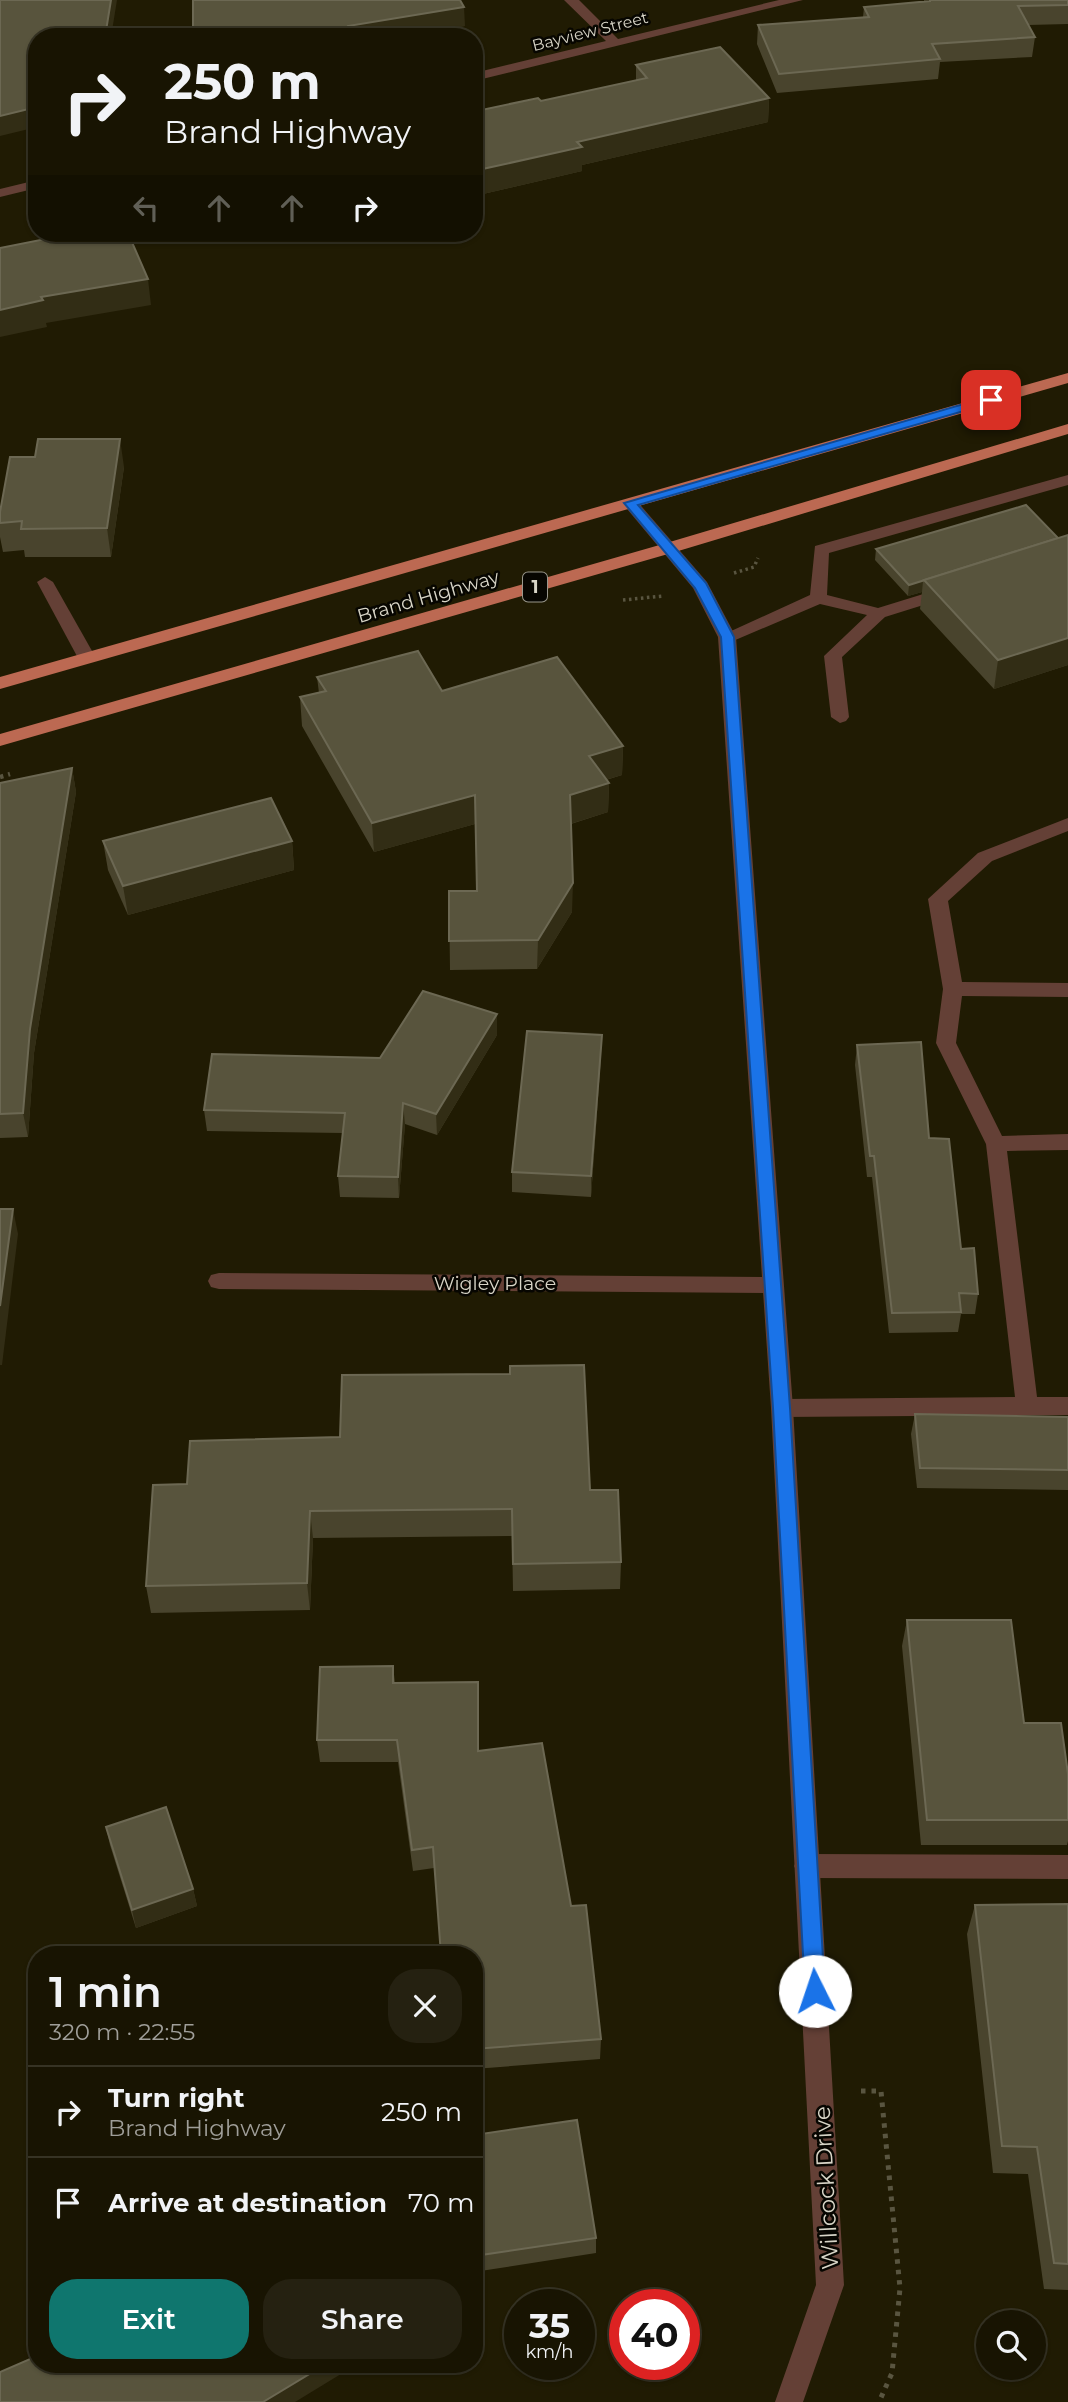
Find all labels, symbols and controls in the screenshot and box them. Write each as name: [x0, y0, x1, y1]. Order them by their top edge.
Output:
street label: Bayview Street: [530, 8, 651, 55]
text: 250 m: [164, 52, 321, 111]
icon: right: [49, 56, 140, 147]
text: Brand Highway: [164, 112, 411, 151]
icon: left: [127, 189, 165, 227]
icon: ahead: [200, 189, 238, 227]
icon: ahead: [273, 189, 311, 227]
icon: right: [346, 189, 384, 227]
pin: [961, 370, 1021, 430]
icon: arrive: [972, 381, 1010, 419]
street label: Brand Highway: [354, 565, 503, 628]
road number: 1: [523, 572, 547, 602]
street label: Wigley Place: [434, 1272, 556, 1295]
position arrow: [778, 1954, 852, 2028]
text: 1 min: [49, 1966, 162, 2018]
button: close: [388, 1969, 462, 2043]
text: 320 m · 22:55: [49, 2018, 195, 2046]
text: Turn right: [108, 2082, 244, 2114]
icon: right: [49, 2093, 87, 2131]
text: 250 m: [381, 2096, 462, 2128]
street label: Willcock Drive: [808, 2106, 844, 2270]
text: Brand Highway: [108, 2114, 286, 2142]
icon: arrive: [49, 2184, 87, 2222]
text: Arrive at destination: [108, 2187, 387, 2219]
text: 70 m: [408, 2187, 474, 2219]
button: Exit: [49, 2279, 249, 2359]
button: Share: [263, 2279, 462, 2359]
speed limit sign: 40: [609, 2289, 700, 2380]
text: 35: [529, 2304, 570, 2347]
map controls: [976, 2310, 1046, 2380]
button: search: [976, 2310, 1046, 2380]
text: km/h: [525, 2341, 574, 2363]

